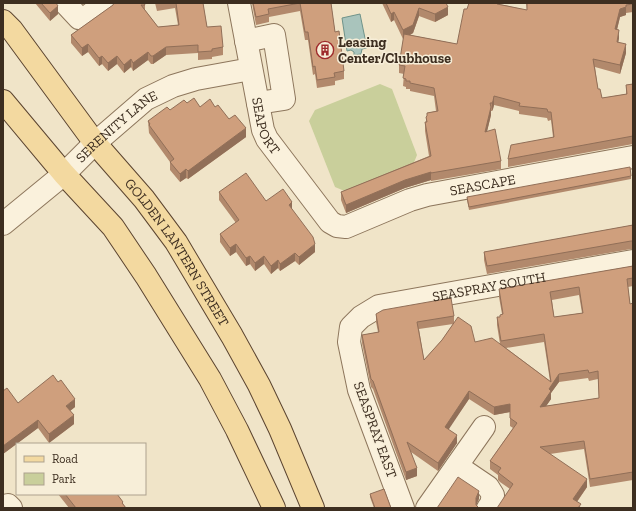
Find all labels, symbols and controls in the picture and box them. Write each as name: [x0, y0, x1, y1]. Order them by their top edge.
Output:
place label: Leasing Center/Clubhouse: [338, 34, 451, 67]
building icon: Leasing Center/Clubhouse: [315, 40, 335, 60]
street label: SERENITY LANE: [72, 86, 160, 166]
street label: SEAPORT: [248, 96, 284, 158]
street label: SEASCAPE: [448, 170, 517, 199]
street label: GOLDEN LANTERN STREET: [121, 175, 233, 330]
street label: SEASPRAY SOUTH: [431, 268, 547, 305]
street label: SEASPRAY EAST: [350, 379, 400, 481]
legend: [16, 443, 146, 495]
text: Road: [52, 452, 78, 466]
text: Park: [52, 472, 77, 486]

